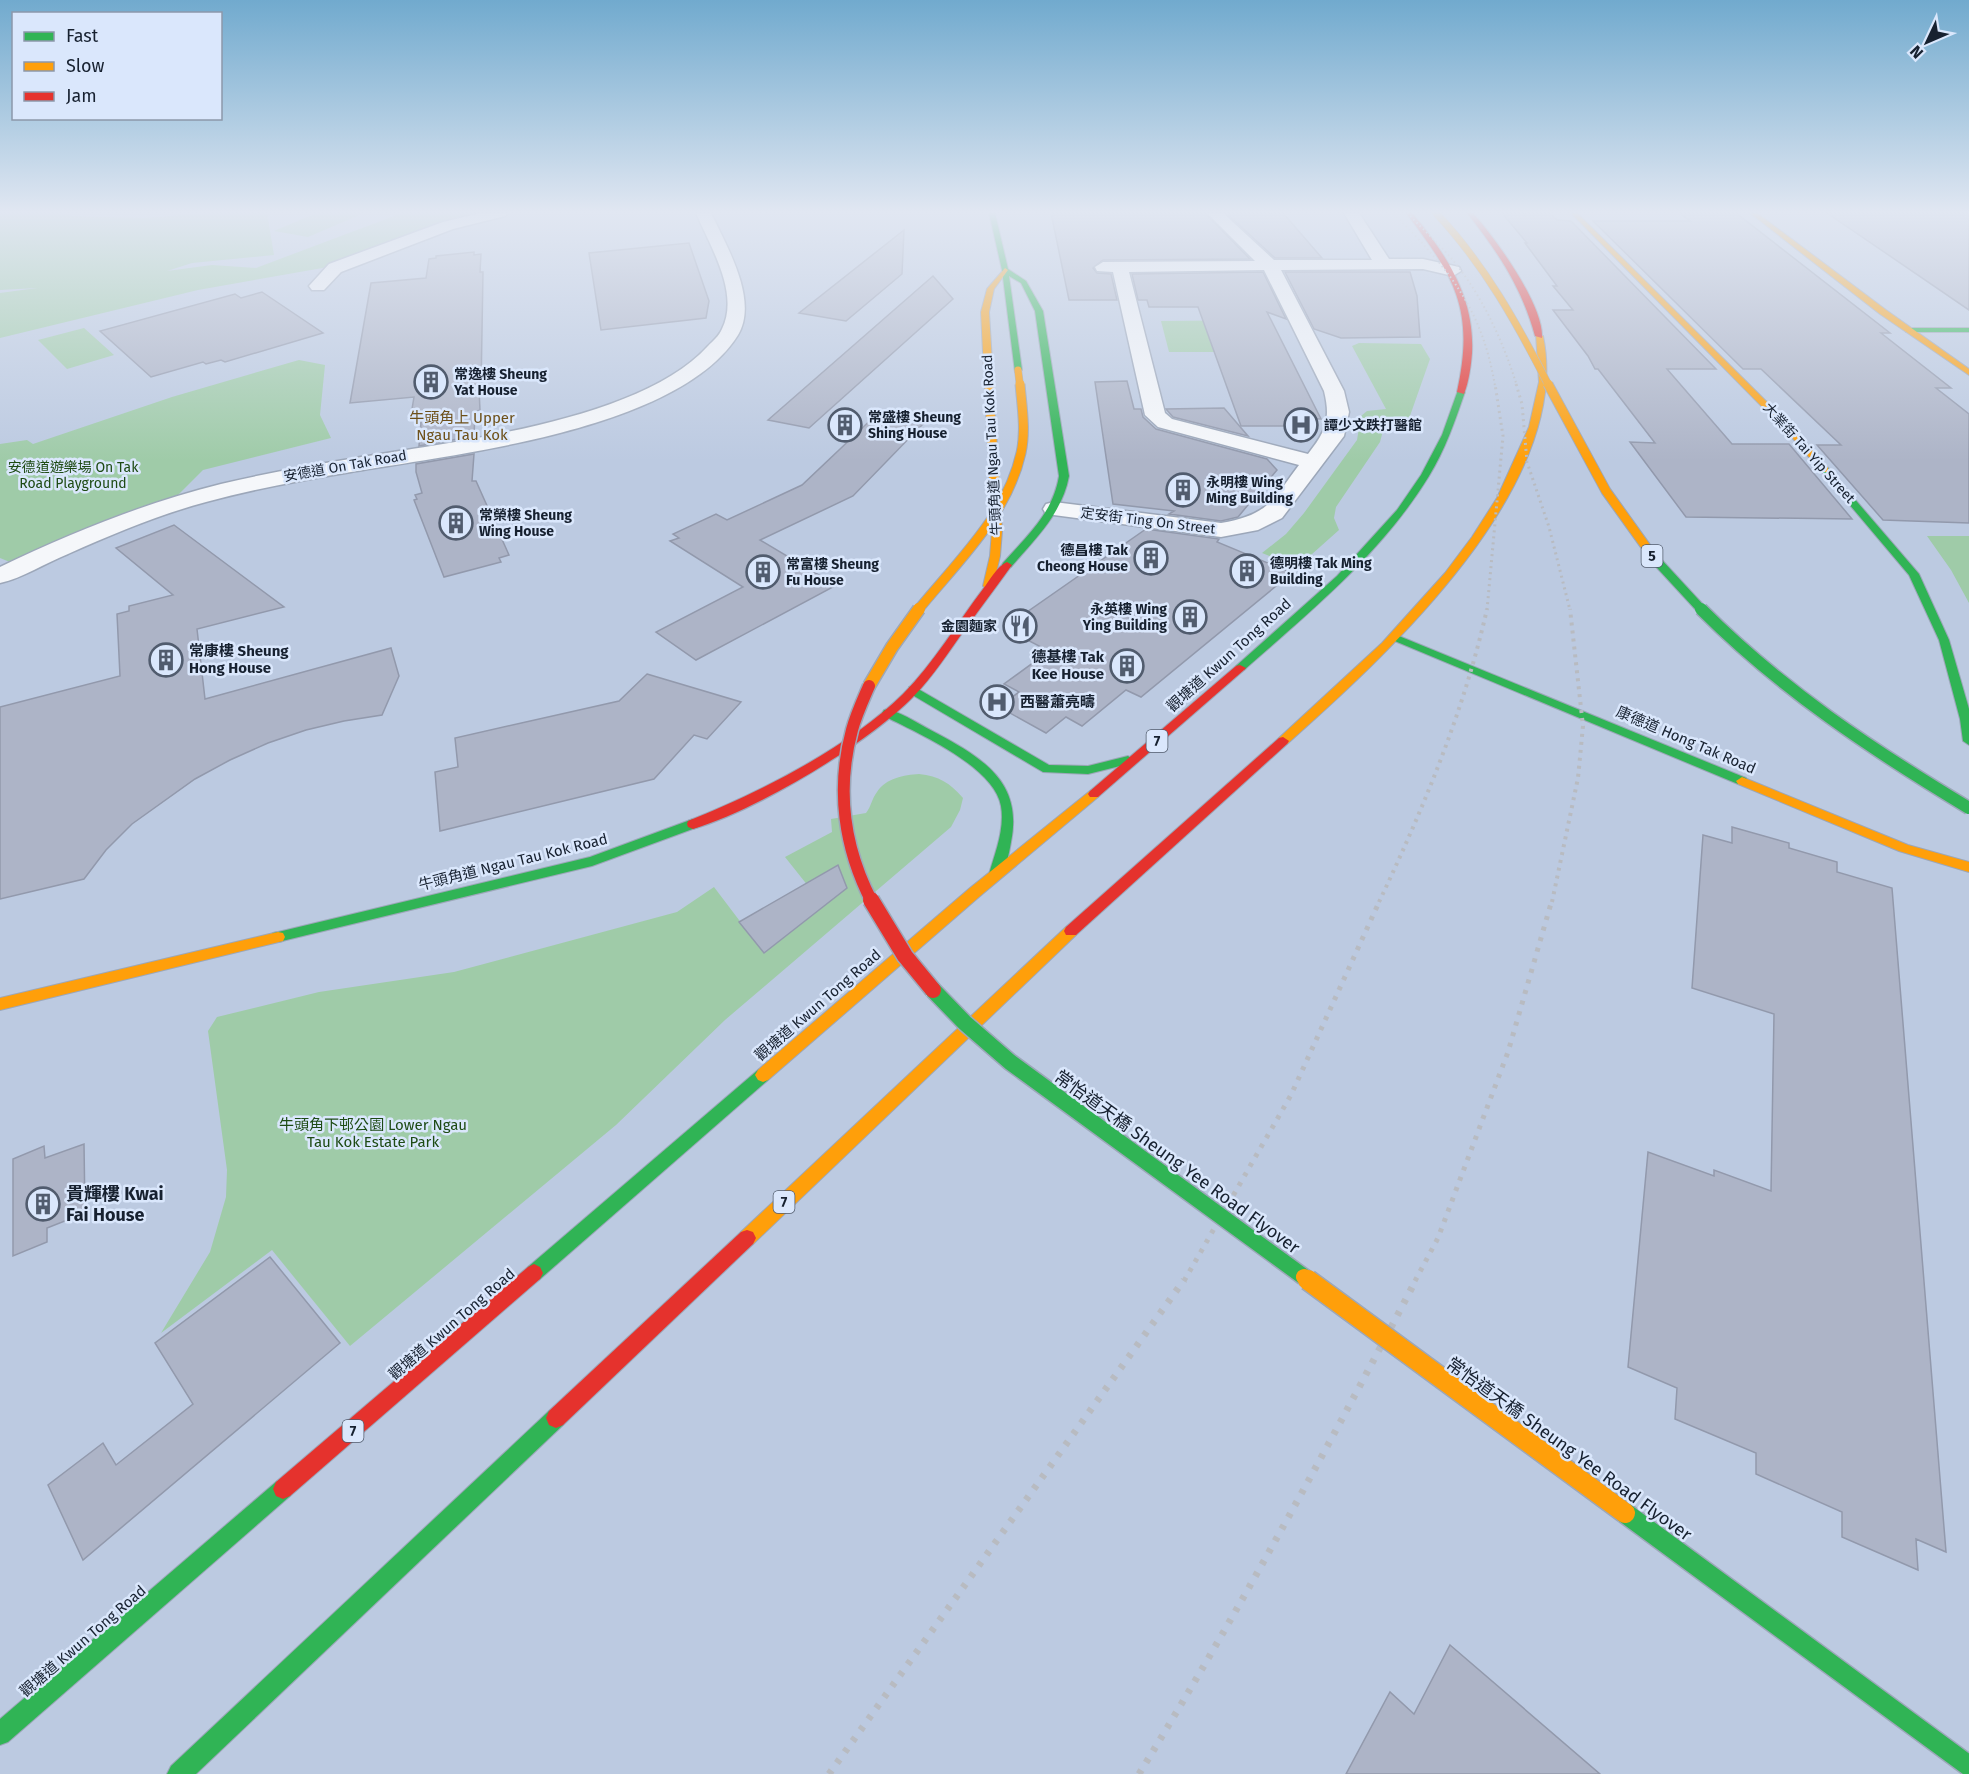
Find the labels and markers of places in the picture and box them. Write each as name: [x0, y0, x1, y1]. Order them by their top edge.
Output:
building icon: 常逸樓 Sheung Yat House: [413, 364, 449, 400]
place label: 常逸樓 Sheung Yat House: [453, 366, 547, 399]
building icon: 常盛樓 Sheung Shing House: [827, 407, 863, 443]
hospital icon: 譚少文跌打醫館: [1283, 407, 1319, 443]
place label: 常盛樓 Sheung Shing House: [868, 409, 961, 442]
place label: 譚少文跌打醫館: [1324, 417, 1422, 434]
building icon: 永明樓 Wing Ming Building: [1165, 472, 1201, 508]
place label: 永明樓 Wing Ming Building: [1206, 474, 1293, 507]
building icon: 常榮樓 Sheung Wing House: [438, 505, 474, 541]
place label: 常榮樓 Sheung Wing House: [479, 507, 572, 540]
building icon: 德昌樓 Tak Cheong House: [1133, 540, 1169, 576]
place label: 德昌樓 Tak Cheong House: [1037, 542, 1128, 575]
building icon: 德明樓 Tak Ming Building: [1229, 553, 1265, 589]
building icon: 常富樓 Sheung Fu House: [745, 554, 781, 590]
place label: 德明樓 Tak Ming Building: [1270, 555, 1372, 588]
place label: 常富樓 Sheung Fu House: [786, 556, 879, 589]
building icon: 永英樓 Wing Ying Building: [1172, 599, 1208, 635]
place label: 永英樓 Wing Ying Building: [1082, 601, 1167, 634]
restaurant icon: 金園麵家: [1002, 608, 1038, 644]
place label: 金園麵家: [941, 618, 997, 635]
building icon: 常康樓 Sheung Hong House: [148, 642, 184, 678]
place label: 常康樓 Sheung Hong House: [189, 642, 289, 677]
place label: 德基樓 Tak Kee House: [1032, 648, 1105, 683]
building icon: 德基樓 Tak Kee House: [1109, 648, 1145, 684]
hospital icon: 西醫蕭亮疇: [979, 684, 1015, 720]
place label: 西醫蕭亮疇: [1020, 693, 1095, 711]
place label: 貴輝樓 Kwai Fai House: [66, 1183, 164, 1226]
building icon: 貴輝樓 Kwai Fai House: [25, 1186, 61, 1222]

